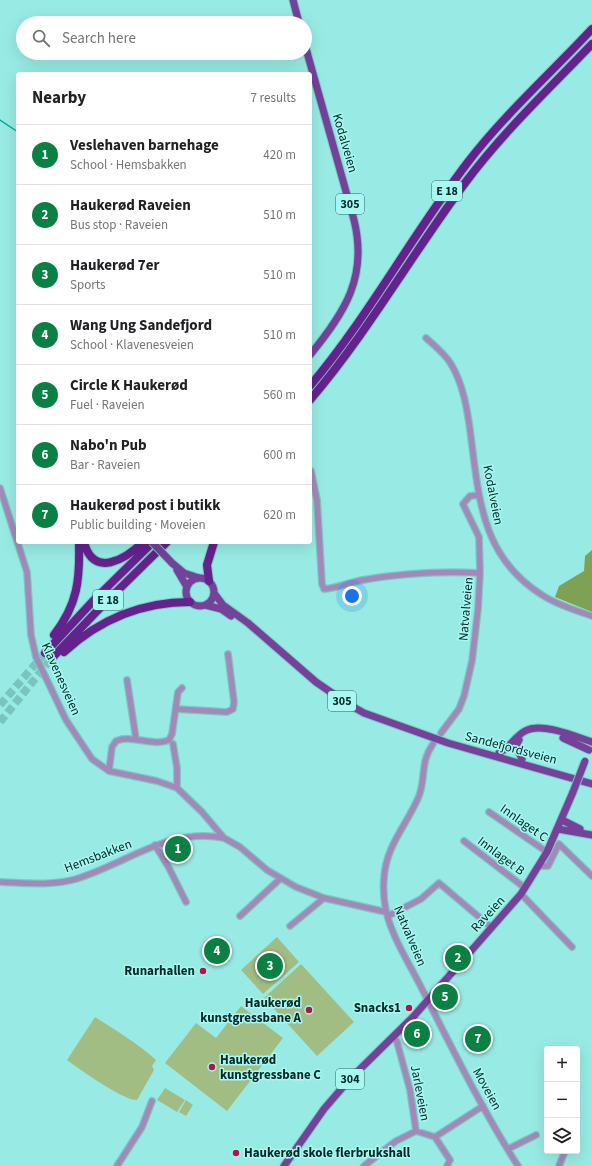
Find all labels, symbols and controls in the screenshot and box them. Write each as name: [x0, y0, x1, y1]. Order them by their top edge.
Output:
search box: [16, 16, 312, 60]
icon: search: [30, 27, 52, 49]
text: Search here: [62, 28, 136, 49]
text: Nearby: [32, 86, 86, 110]
text: 7 results: [251, 89, 296, 107]
street label: Kodalveien: [328, 111, 362, 175]
text: Veslehaven barnehage: [70, 135, 219, 156]
text: 1: [42, 146, 48, 164]
text: 420 m: [263, 146, 296, 164]
text: School · Hemsbakken: [70, 156, 187, 174]
road number: E 18: [432, 181, 462, 201]
road number: 305: [336, 194, 364, 214]
text: Haukerød Raveien: [70, 195, 191, 216]
text: 2: [42, 206, 48, 224]
text: 510 m: [263, 206, 296, 224]
text: Bus stop · Raveien: [70, 216, 168, 234]
text: Haukerød 7er: [70, 255, 160, 276]
text: 3: [42, 266, 48, 284]
text: 510 m: [263, 266, 296, 284]
text: Sports: [70, 276, 105, 294]
text: Wang Ung Sandefjord: [70, 315, 212, 336]
text: 4: [42, 326, 48, 344]
text: 510 m: [263, 326, 296, 344]
text: School · Klavenesveien: [70, 336, 194, 354]
text: Circle K Haukerød: [70, 375, 188, 396]
text: 5: [42, 386, 48, 404]
text: 560 m: [263, 386, 296, 404]
text: Fuel · Raveien: [70, 396, 145, 414]
text: Nabo'n Pub: [70, 435, 147, 456]
text: 6: [42, 446, 48, 464]
text: 600 m: [263, 446, 296, 464]
text: Bar · Raveien: [70, 456, 140, 474]
street label: Kodalveien: [478, 463, 508, 527]
text: Haukerød post i butikk: [70, 495, 220, 516]
text: 7: [42, 506, 48, 524]
text: 620 m: [263, 506, 296, 524]
text: Public building · Moveien: [70, 516, 206, 534]
street label: Natvalveien: [454, 576, 478, 642]
your location: [342, 586, 362, 606]
road number: E 18: [93, 590, 123, 610]
street label: Klavenesveien: [37, 640, 85, 718]
road number: 305: [328, 691, 356, 711]
street label: Sandefjordsveien: [463, 727, 559, 769]
street label: Innlaget C: [496, 800, 552, 846]
street label: Innlaget B: [474, 832, 529, 880]
pin: 1: [165, 834, 191, 864]
street label: Hemsbakken: [62, 835, 134, 877]
street label: Raveien: [467, 892, 509, 936]
street label: Natvalveien: [389, 903, 431, 969]
pin: 4: [204, 936, 230, 966]
pin: 2: [445, 943, 471, 973]
pin: 3: [257, 951, 283, 981]
place label: Runarhallen: [124, 962, 195, 980]
marker: Runarhallen: [198, 966, 208, 976]
pin: 5: [432, 982, 458, 1012]
place label: Haukerød kunstgressbane A: [200, 994, 302, 1027]
place label: Snacks1: [354, 999, 401, 1017]
marker: Snacks1: [404, 1003, 414, 1013]
marker: Haukerød kunstgressbane A: [304, 1005, 314, 1015]
pin: 6: [404, 1019, 430, 1049]
pin: 7: [465, 1024, 491, 1054]
map controls: [544, 1046, 580, 1154]
button: +: [544, 1046, 580, 1082]
place label: Haukerød kunstgressbane C: [220, 1051, 321, 1084]
marker: Haukerød kunstgressbane C: [207, 1062, 217, 1072]
street label: Jarleveien: [406, 1064, 434, 1122]
street label: Moveien: [468, 1065, 506, 1113]
road number: 304: [336, 1069, 364, 1089]
button: −: [544, 1082, 580, 1118]
button: layers: [544, 1118, 580, 1154]
place label: Haukerød skole flerbrukshall: [244, 1144, 411, 1162]
marker: Haukerød skole flerbrukshall: [231, 1148, 241, 1158]

